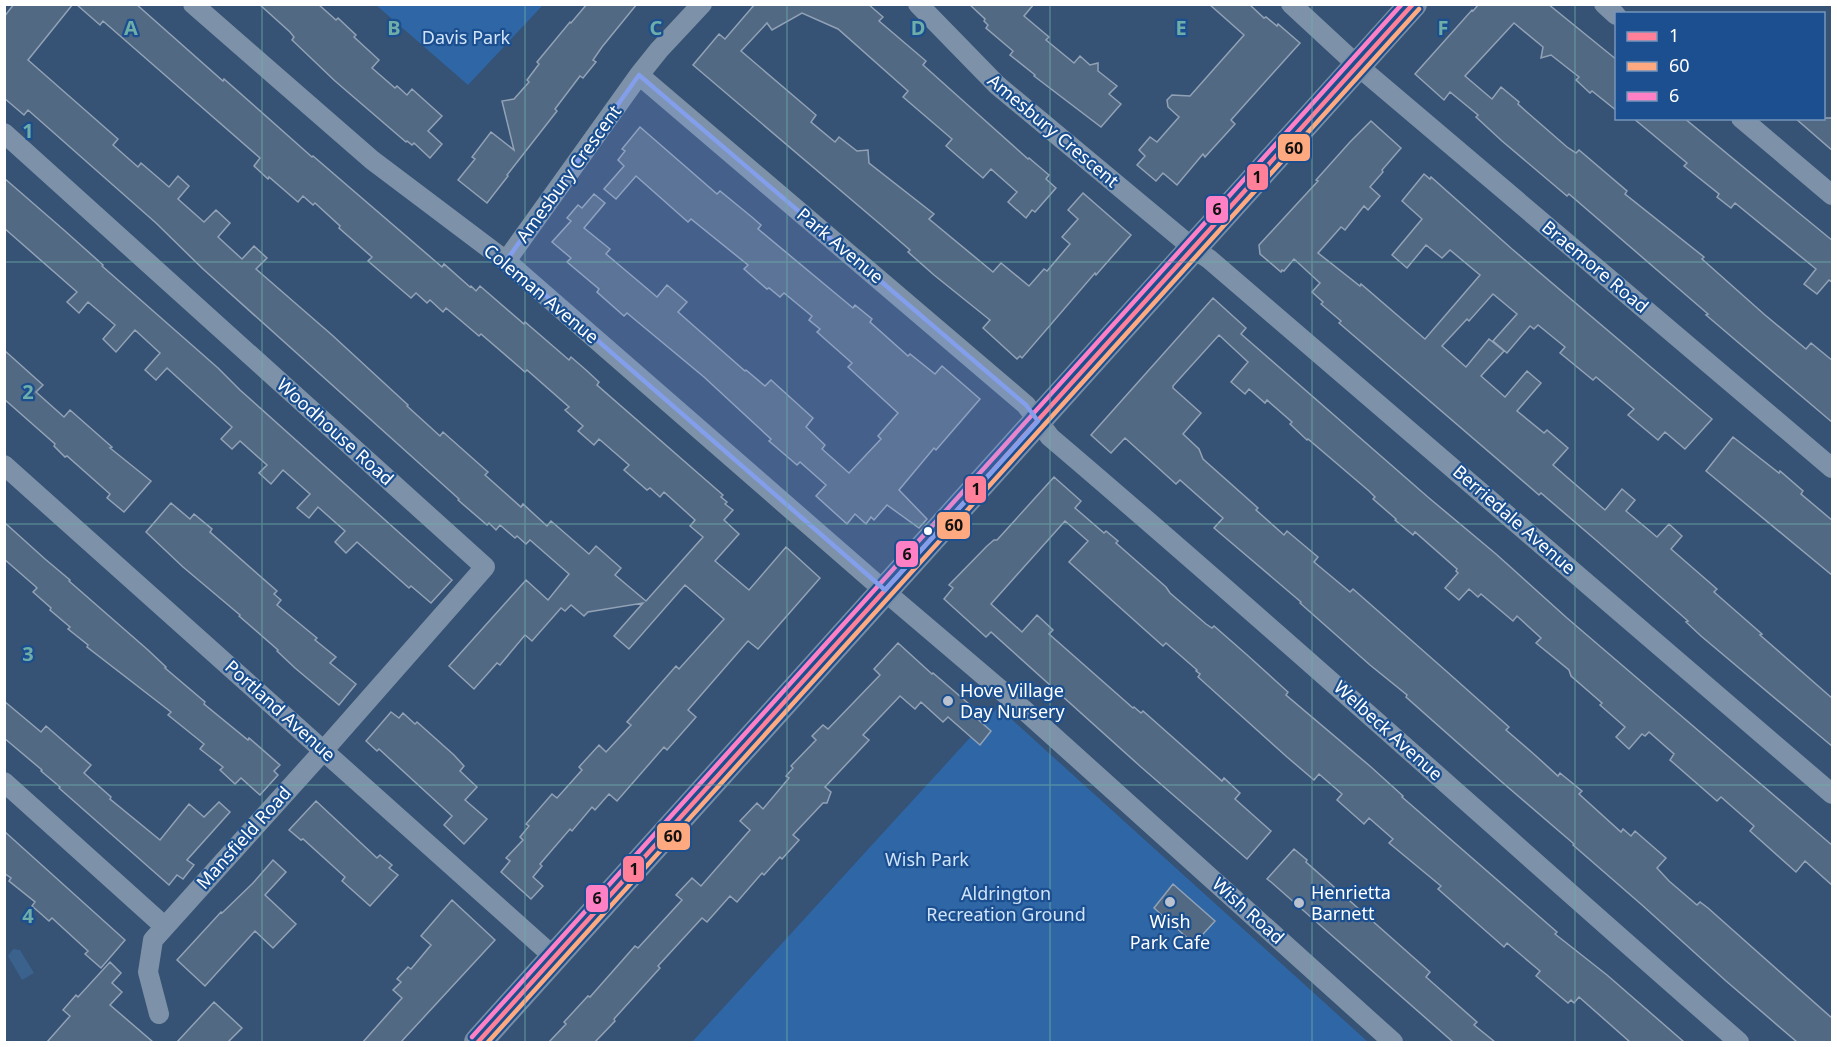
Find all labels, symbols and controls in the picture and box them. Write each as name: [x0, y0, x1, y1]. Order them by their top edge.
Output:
legend: [1615, 12, 1825, 120]
text: A: [124, 14, 138, 41]
text: B: [387, 14, 401, 41]
text: C: [650, 14, 663, 41]
text: D: [911, 14, 925, 41]
text: E: [1175, 14, 1187, 41]
text: F: [1438, 14, 1448, 41]
text: 1: [1669, 23, 1679, 47]
park label: Davis Park: [422, 25, 511, 49]
text: 60: [1669, 53, 1690, 77]
street label: Amesbury Crescent: [983, 68, 1125, 193]
text: 6: [1669, 83, 1679, 107]
street label: Amesbury Crescent: [510, 100, 626, 247]
text: 1: [22, 117, 34, 144]
line badge: 60: [1277, 133, 1311, 162]
text: 60: [1285, 137, 1303, 159]
line badge: 1: [1246, 163, 1269, 191]
text: 1: [1252, 166, 1262, 188]
line badge: 6: [1205, 195, 1229, 224]
text: 6: [1212, 198, 1222, 220]
street label: Park Avenue: [792, 202, 889, 288]
street label: Braemore Road: [1537, 215, 1654, 318]
street label: Coleman Avenue: [479, 238, 604, 348]
street label: Woodhouse Road: [272, 372, 399, 490]
text: 2: [22, 378, 34, 405]
street label: Berriedale Avenue: [1448, 459, 1581, 579]
line badge: 1: [964, 475, 987, 504]
text: 1: [971, 478, 981, 500]
line badge: 60: [936, 511, 971, 540]
text: 60: [945, 514, 963, 536]
unlabelled marker: [922, 525, 934, 537]
line badge: 6: [895, 540, 919, 568]
text: 6: [902, 543, 912, 565]
text: 3: [22, 640, 34, 667]
street label: Portland Avenue: [220, 654, 341, 766]
street label: Welbeck Avenue: [1329, 675, 1448, 786]
place label: Hove Village Day Nursery: [960, 678, 1066, 723]
marker: Hove Village Day Nursery: [941, 694, 955, 708]
street label: Mansfield Road: [191, 781, 296, 894]
line badge: 60: [656, 822, 691, 851]
text: 60: [664, 825, 682, 847]
park label: Wish Park: [885, 847, 969, 871]
line badge: 1: [622, 855, 645, 883]
text: 1: [629, 858, 639, 880]
street label: Wish Road: [1208, 872, 1290, 949]
place label: Henrietta Barnett: [1311, 880, 1391, 925]
park label: Aldrington Recreation Ground: [926, 881, 1086, 926]
line badge: 6: [585, 884, 609, 913]
text: 6: [592, 887, 602, 909]
marker: Wish Park Cafe: [1163, 895, 1177, 909]
marker: Henrietta Barnett: [1292, 896, 1306, 910]
text: 4: [22, 902, 34, 929]
place label: Wish Park Cafe: [1130, 909, 1210, 954]

